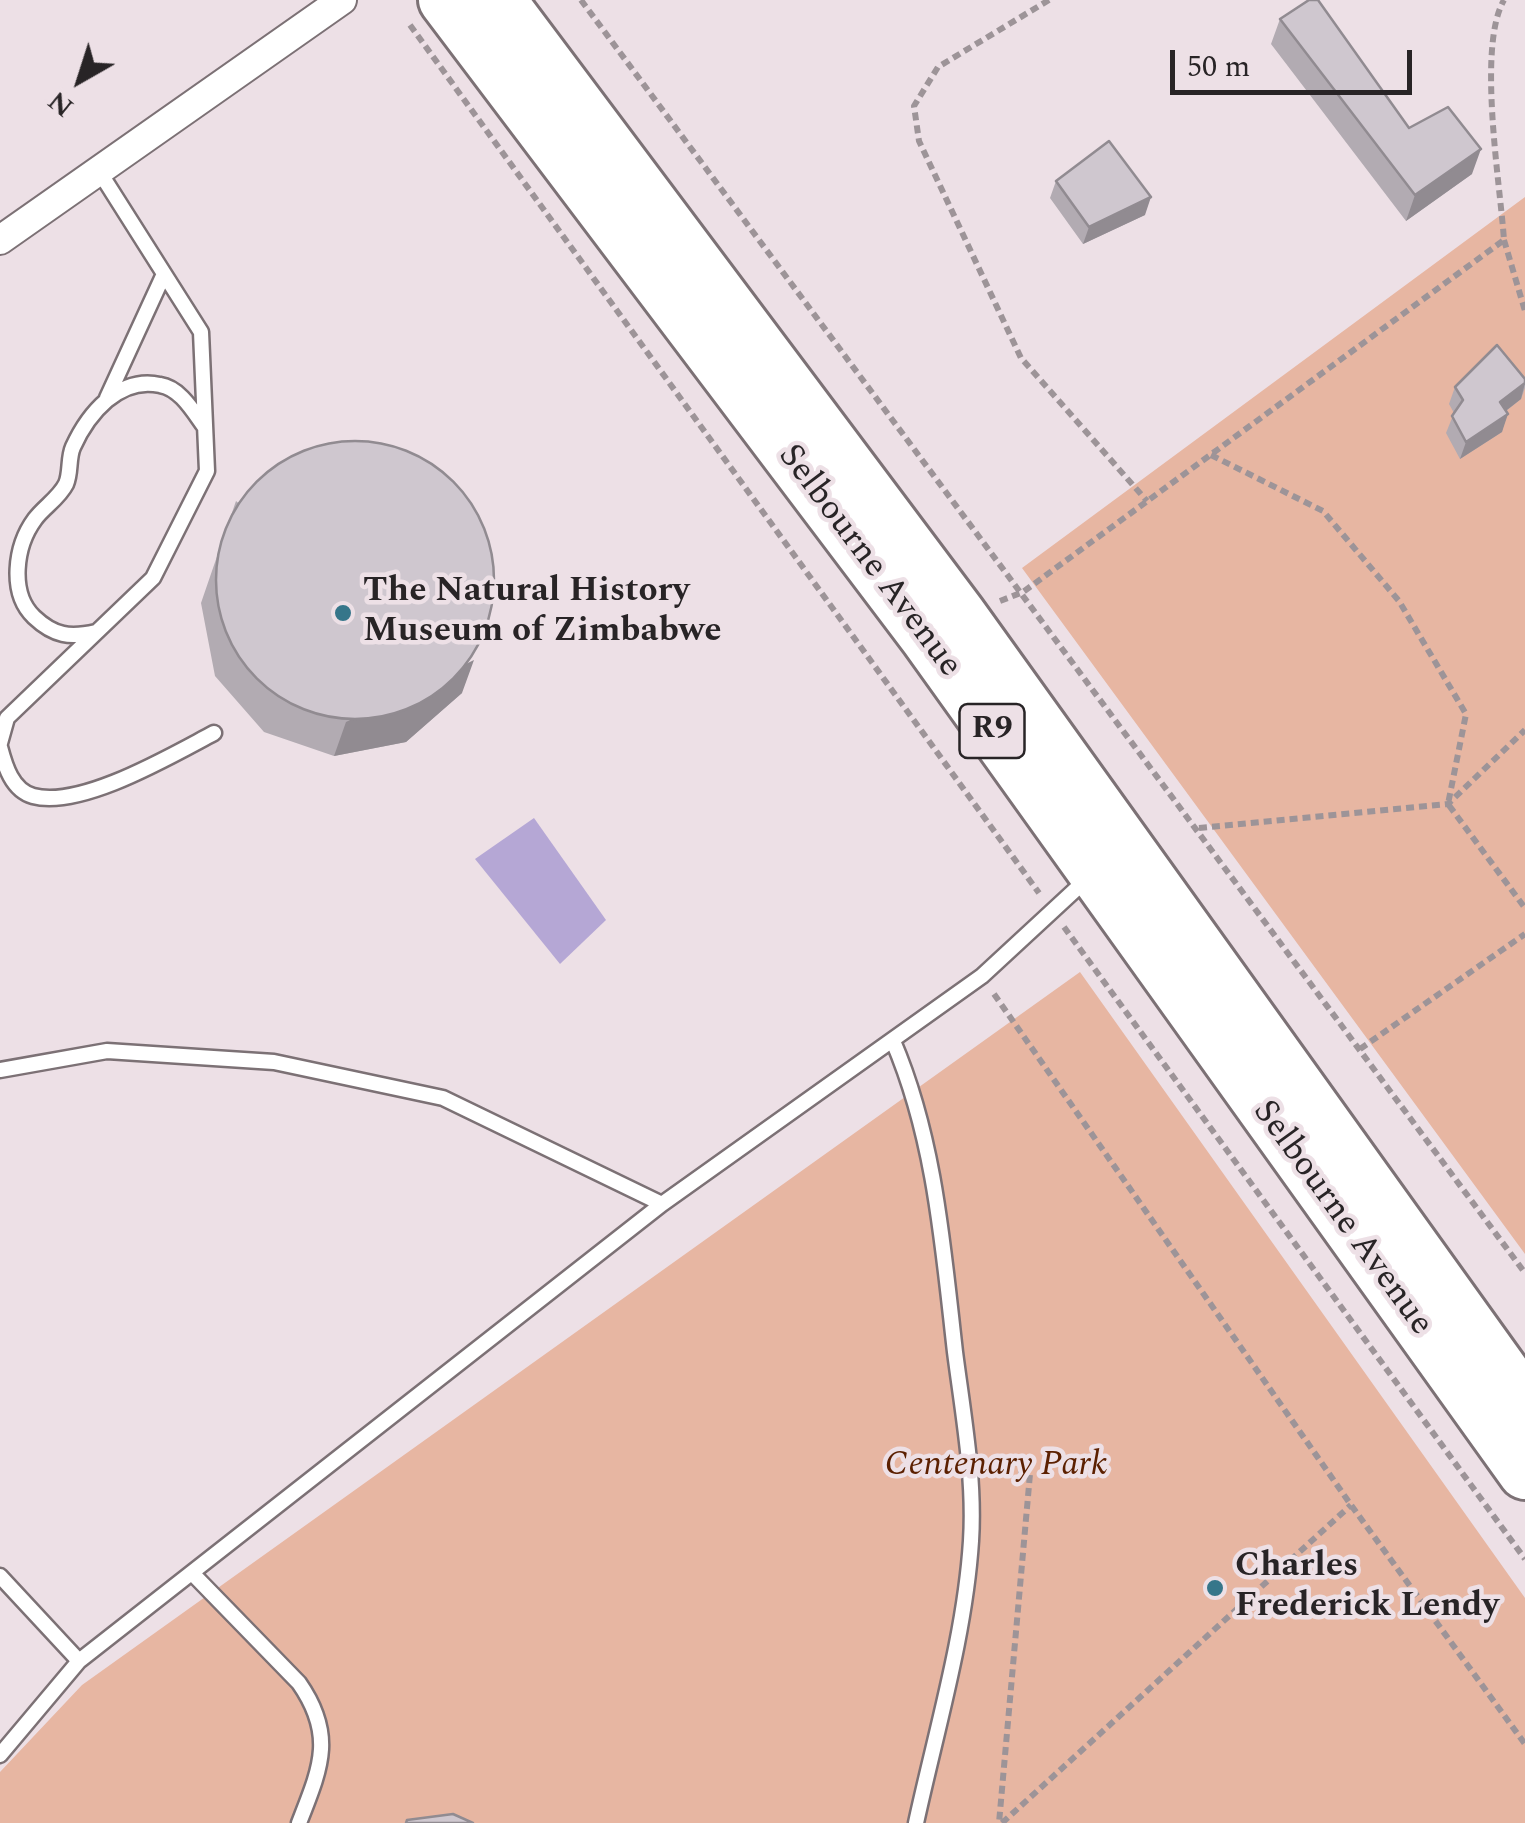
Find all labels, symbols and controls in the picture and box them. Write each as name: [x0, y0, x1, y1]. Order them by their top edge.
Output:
north arrow: [30, 30, 130, 130]
scale bar: [1175, 30, 1418, 92]
text: 50 m: [1187, 44, 1250, 90]
text: N: [38, 80, 83, 128]
street label: Selbourne Avenue: [767, 437, 969, 687]
place label: The Natural History Museum of Zimbabwe: [363, 572, 722, 654]
marker: The Natural History Museum of Zimbabwe: [332, 602, 354, 624]
road number: R9: [960, 704, 1024, 758]
street label: Selbourne Avenue: [1242, 1093, 1440, 1345]
park label: Centenary Park: [885, 1446, 1107, 1488]
place label: Charles Frederick Lendy: [1235, 1547, 1499, 1629]
marker: Charles Frederick Lendy: [1204, 1577, 1226, 1599]

